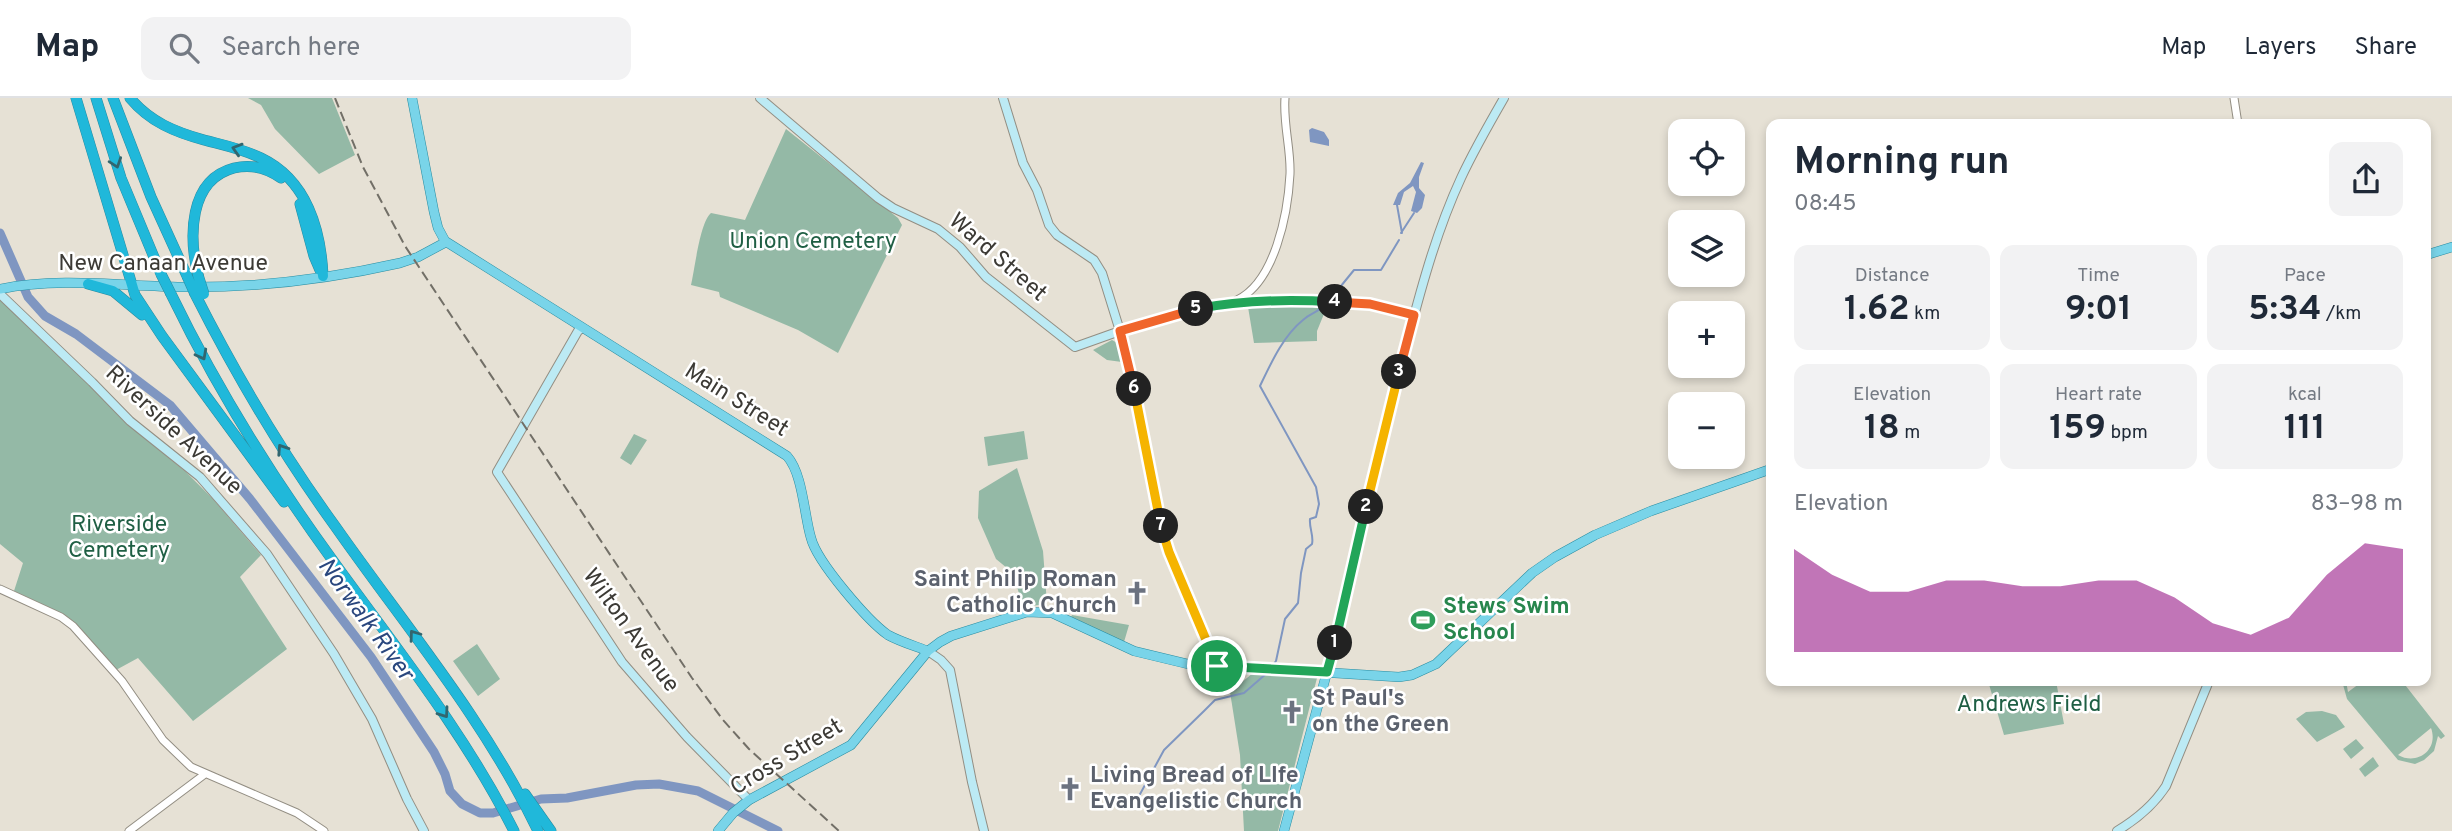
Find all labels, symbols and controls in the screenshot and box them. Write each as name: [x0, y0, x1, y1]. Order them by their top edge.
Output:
search box: [141, 17, 631, 80]
text: Map: [35, 27, 99, 69]
icon: search: [165, 29, 203, 67]
text: Search here: [221, 32, 360, 65]
text: Map: [2161, 33, 2206, 63]
text: Layers: [2244, 33, 2316, 63]
text: Share: [2354, 33, 2417, 63]
map controls: [1668, 119, 1745, 469]
button: locate: [1668, 119, 1745, 196]
text: Morning run: [1794, 139, 2010, 188]
button: share: [2329, 142, 2403, 216]
one-way arrow: [232, 143, 244, 158]
one-way arrow: [108, 157, 122, 169]
text: 08:45: [1794, 190, 1857, 219]
street label: Ward Street: [942, 207, 1052, 309]
button: layers: [1668, 210, 1745, 287]
park label: Union Cemetery: [729, 228, 897, 257]
street label: New Canaan Avenue: [58, 250, 268, 279]
text: Distance: [1855, 264, 1929, 288]
text: Time: [2077, 264, 2120, 288]
text: Pace: [2284, 264, 2326, 288]
pin: 4: [1318, 284, 1352, 320]
text: 1.62: [1844, 288, 1910, 332]
text: 9:01: [2065, 288, 2132, 332]
text: 5:34: [2248, 288, 2322, 332]
text: 4: [1328, 289, 1341, 313]
pin: 5: [1178, 292, 1214, 326]
text: 5: [1190, 296, 1201, 320]
button: +: [1668, 301, 1745, 378]
text: km: [1910, 302, 1940, 326]
text: /km: [2322, 302, 2361, 326]
one-way arrow: [194, 348, 207, 360]
pin: 3: [1382, 354, 1416, 390]
street label: Main Street: [679, 358, 793, 444]
text: 3: [1393, 359, 1404, 383]
street label: Riverside Avenue: [98, 360, 248, 502]
pin: 6: [1116, 372, 1152, 406]
text: 6: [1128, 376, 1139, 400]
text: Elevation: [1853, 383, 1931, 407]
text: Heart rate: [2055, 383, 2142, 407]
text: kcal: [2288, 383, 2322, 407]
button: −: [1668, 392, 1745, 469]
text: 18: [1864, 407, 1900, 451]
text: 159: [2049, 407, 2106, 451]
text: 111: [2284, 407, 2326, 451]
text: m: [1900, 421, 1920, 445]
text: bpm: [2106, 421, 2148, 445]
one-way arrow: [278, 444, 291, 457]
pin: 2: [1348, 490, 1384, 524]
text: Elevation: [1794, 490, 1889, 519]
text: 83–98 m: [2311, 490, 2403, 519]
text: 2: [1360, 494, 1371, 518]
pin: 7: [1144, 508, 1178, 544]
park label: Riverside Cemetery: [68, 511, 170, 566]
text: 7: [1155, 513, 1166, 537]
water label: Norwalk River: [310, 553, 421, 689]
street label: Wilton Avenue: [575, 563, 685, 699]
place label: Saint Philip Roman Catholic Church: [914, 566, 1117, 621]
church icon: Saint Philip Roman Catholic Church: [1123, 579, 1151, 607]
place label: Stews Swim School: [1443, 593, 1570, 648]
sports icon: Stews Swim School: [1409, 606, 1437, 634]
pin: 1: [1318, 626, 1352, 660]
one-way arrow: [409, 630, 422, 643]
text: 1: [1331, 630, 1338, 654]
pin: [1187, 636, 1247, 696]
icon: arrive: [1198, 647, 1236, 685]
place label: St Paul's on the Green: [1312, 685, 1449, 740]
park label: Andrews Field: [1957, 691, 2101, 720]
church icon: St Paul's on the Green: [1278, 698, 1306, 726]
one-way arrow: [436, 705, 448, 718]
street label: Cross Street: [725, 713, 849, 803]
place label: Living Bread of LIfe Evangelistic Church: [1090, 762, 1302, 817]
church icon: Living Bread of LIfe Evangelistic Church: [1056, 775, 1084, 803]

